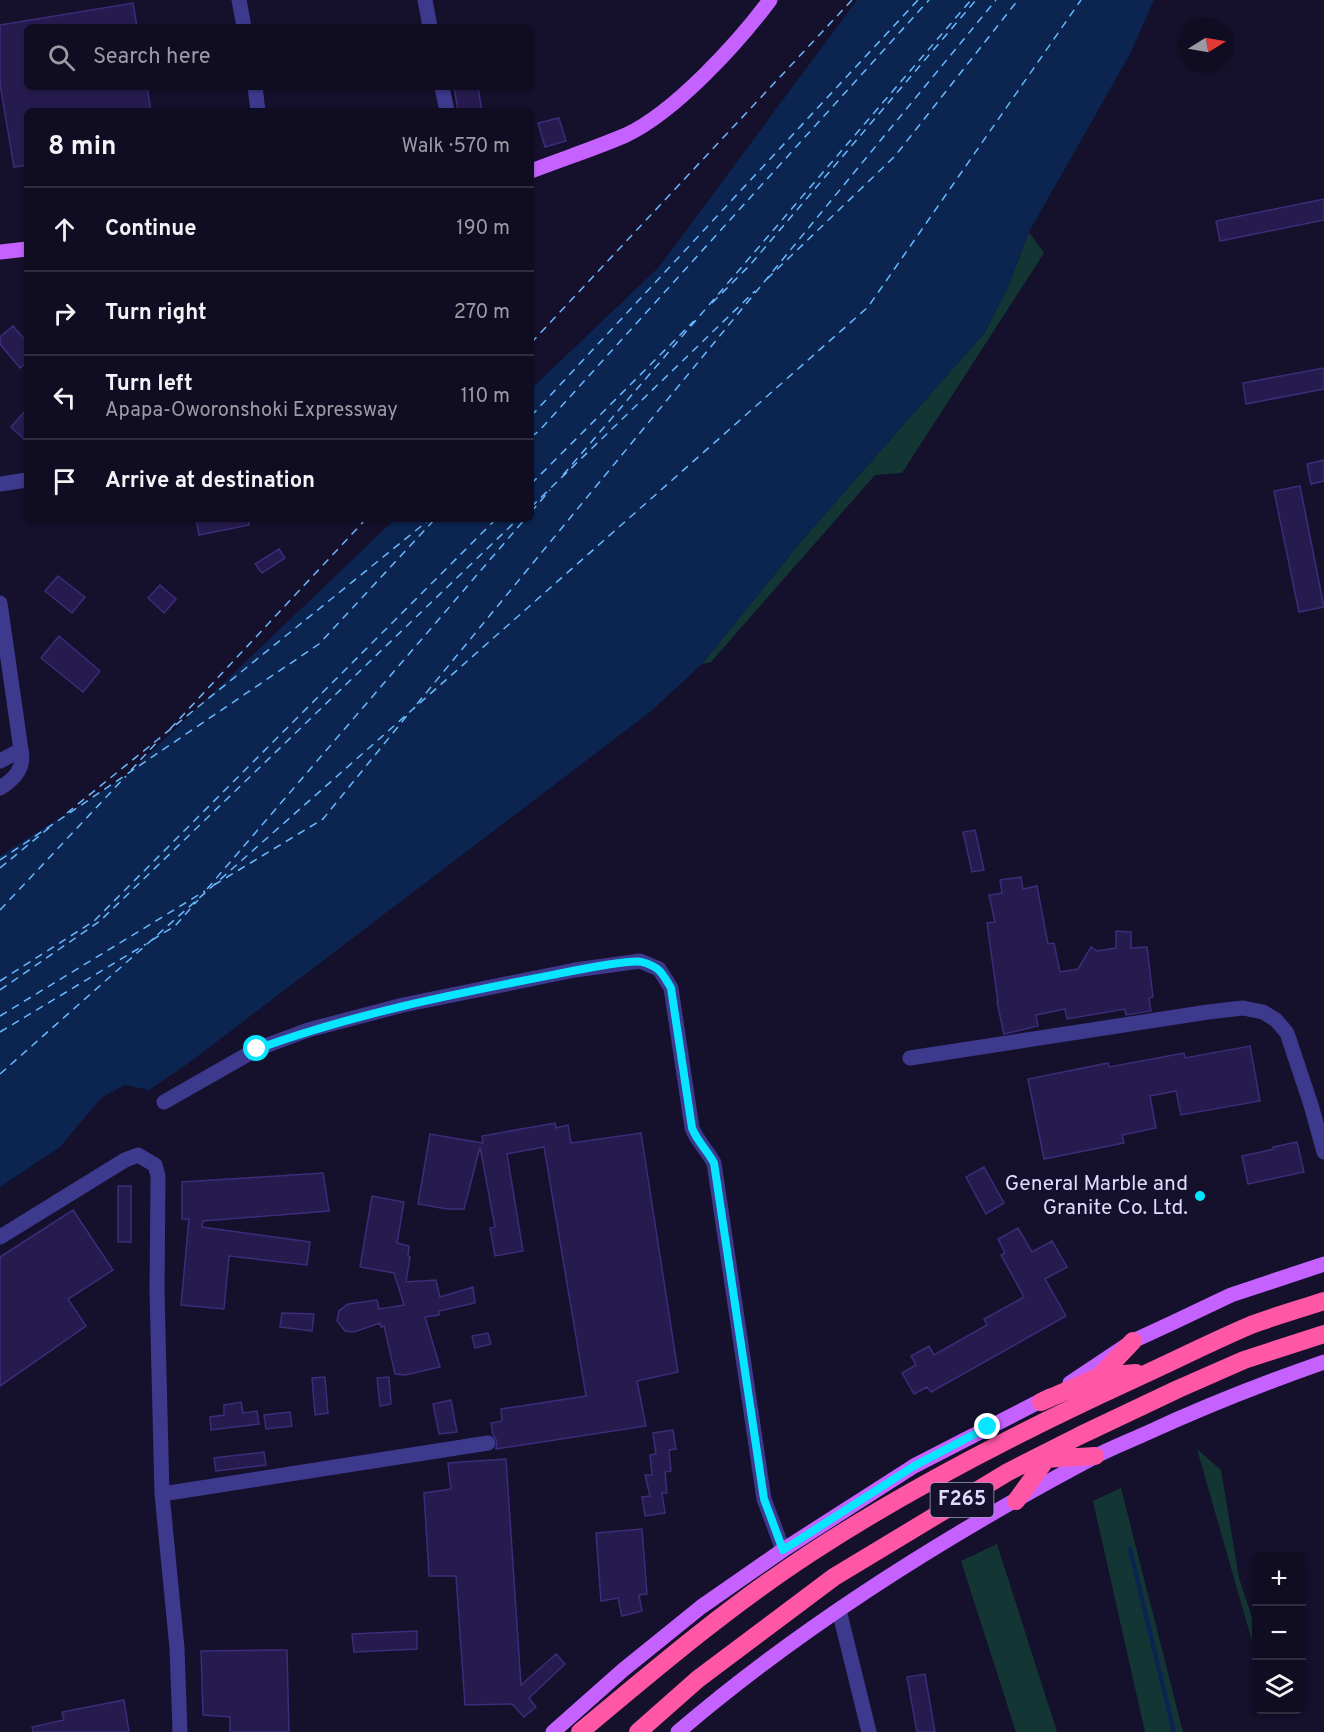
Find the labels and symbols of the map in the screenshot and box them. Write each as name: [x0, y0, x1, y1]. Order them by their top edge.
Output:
north arrow: [1180, 18, 1234, 72]
route start: [243, 1035, 269, 1061]
place label: General Marble and Granite Co. Ltd.: [1005, 1171, 1188, 1222]
marker: General Marble and Granite Co. Ltd.: [1193, 1189, 1207, 1203]
route end: [974, 1413, 1000, 1439]
road number: F265: [930, 1483, 994, 1517]

